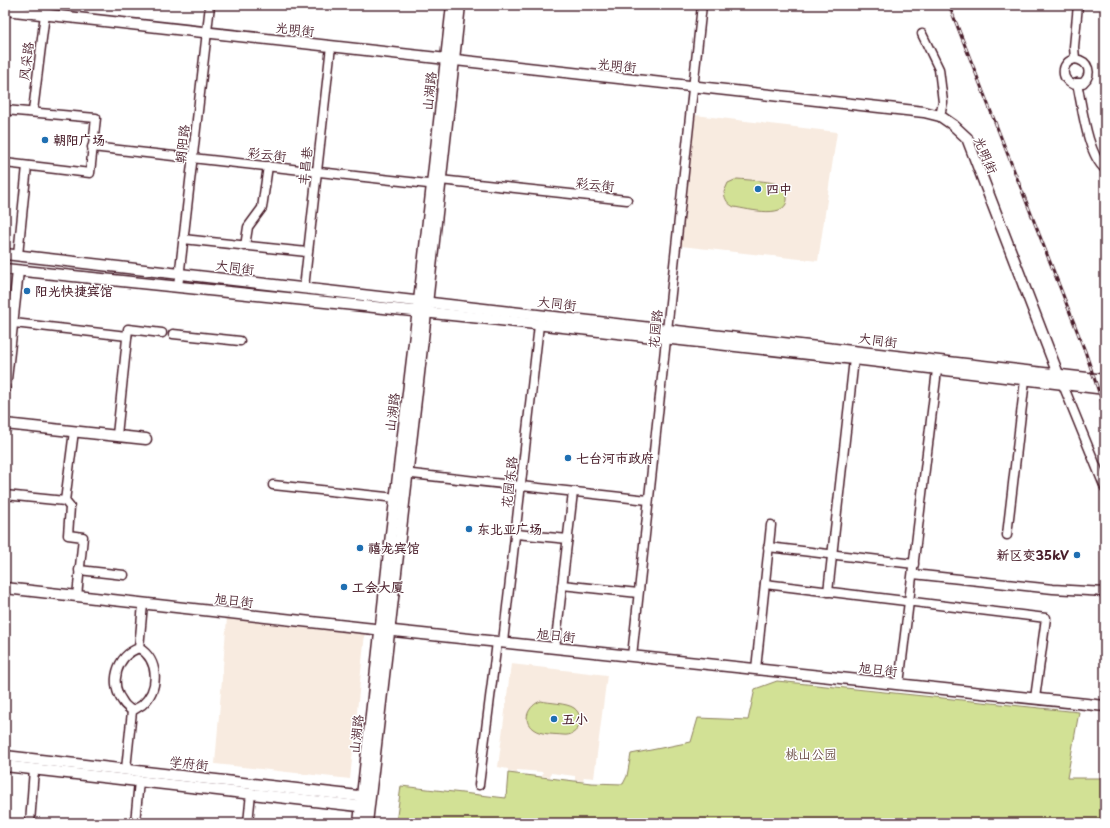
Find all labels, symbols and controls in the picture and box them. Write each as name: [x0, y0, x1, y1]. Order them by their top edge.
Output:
street label: 光明街: [275, 17, 315, 40]
street label: 风采路: [14, 40, 37, 81]
street label: 光明街: [597, 53, 637, 76]
street label: 山湖路: [417, 71, 440, 111]
street label: 朝阳路: [170, 124, 193, 164]
place label: 朝阳广场: [53, 130, 105, 149]
street label: 光明街: [970, 133, 1003, 176]
marker: 朝阳广场: [40, 135, 50, 145]
street label: 彩云街: [247, 142, 287, 165]
street label: 丰昌巷: [293, 146, 316, 186]
street label: 彩云街: [575, 172, 615, 195]
place label: 四中: [766, 179, 792, 198]
marker: 四中: [753, 184, 763, 194]
street label: 大同街: [215, 255, 256, 278]
place label: 阳光快捷宾馆: [35, 281, 113, 300]
marker: 阳光快捷宾馆: [22, 286, 32, 296]
street label: 大同街: [537, 291, 577, 314]
street label: 花园路: [643, 309, 666, 349]
street label: 大同街: [858, 328, 899, 351]
street label: 山湖路: [380, 391, 403, 432]
place label: 七台河市政府: [576, 448, 654, 467]
marker: 七台河市政府: [563, 453, 573, 463]
street label: 花园东路: [496, 455, 521, 509]
place label: 东北亚广场: [477, 519, 542, 538]
marker: 东北亚广场: [464, 524, 474, 534]
place label: 禧龙宾馆: [368, 538, 420, 557]
marker: 禧龙宾馆: [355, 543, 365, 553]
place label: 新区变35kV: [996, 545, 1070, 564]
marker: 新区变35kV: [1072, 550, 1082, 560]
place label: 工会大厦: [352, 577, 404, 596]
marker: 工会大厦: [339, 582, 349, 592]
street label: 旭日街: [214, 588, 254, 611]
street label: 旭日街: [536, 623, 576, 646]
street label: 旭日街: [858, 657, 898, 680]
place label: 五小: [562, 709, 588, 728]
street label: 山湖路: [344, 714, 367, 754]
marker: 五小: [549, 714, 559, 724]
park label: 桃山公园: [785, 744, 837, 763]
street label: 学府街: [169, 751, 209, 774]

